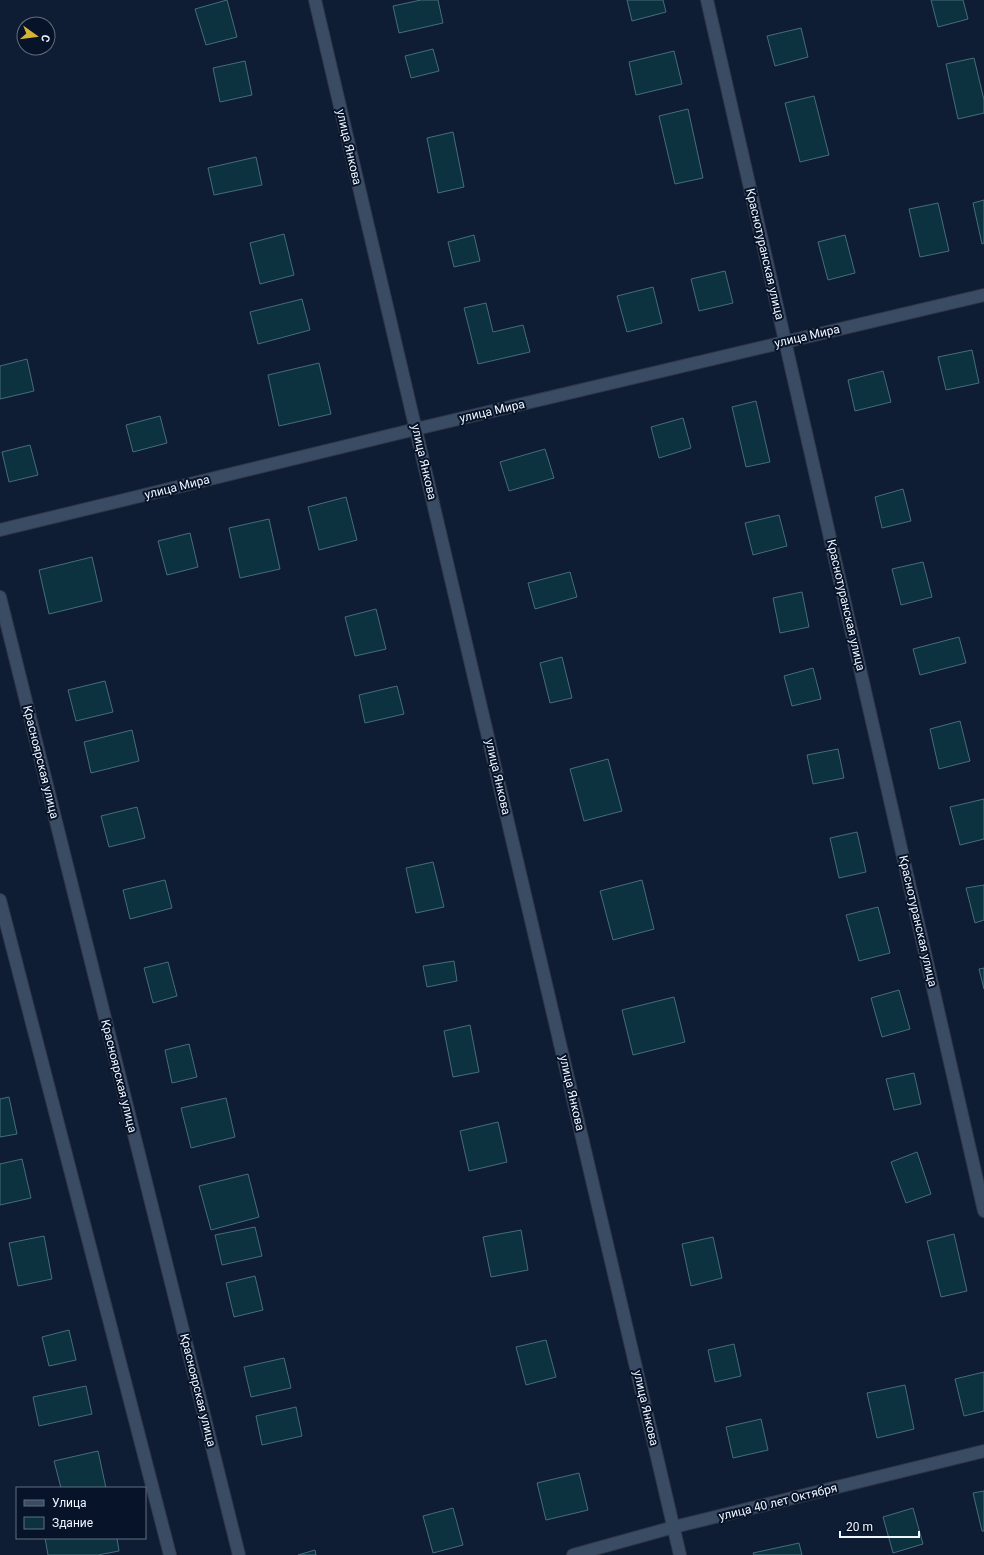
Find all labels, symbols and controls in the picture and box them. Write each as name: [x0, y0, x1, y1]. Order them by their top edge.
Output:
north arrow: [16, 16, 56, 56]
text: С: [38, 33, 52, 43]
street label: улица Янкова: [334, 108, 364, 186]
street label: Краснотуранская улица: [743, 187, 787, 321]
street label: улица Мира: [773, 322, 841, 350]
street label: улица Мира: [458, 397, 526, 425]
street label: улица Янкова: [409, 423, 439, 501]
street label: улица Мира: [143, 472, 211, 502]
street label: Краснотуранская улица: [824, 538, 868, 672]
street label: Красноярская улица: [20, 704, 62, 820]
street label: улица Янкова: [483, 738, 513, 816]
street label: Краснотуранская улица: [896, 854, 940, 988]
street label: Красноярская улица: [98, 1018, 140, 1134]
street label: улица Янкова: [557, 1054, 587, 1132]
street label: Красноярская улица: [177, 1332, 219, 1448]
street label: улица Янкова: [631, 1369, 661, 1447]
street label: улица 40 лет Октября: [717, 1481, 839, 1523]
legend: [16, 1487, 146, 1539]
text: Улица: [52, 1496, 87, 1510]
scale bar: [840, 1513, 919, 1539]
text: Здание: [52, 1516, 93, 1530]
text: 20 m: [846, 1520, 873, 1534]

